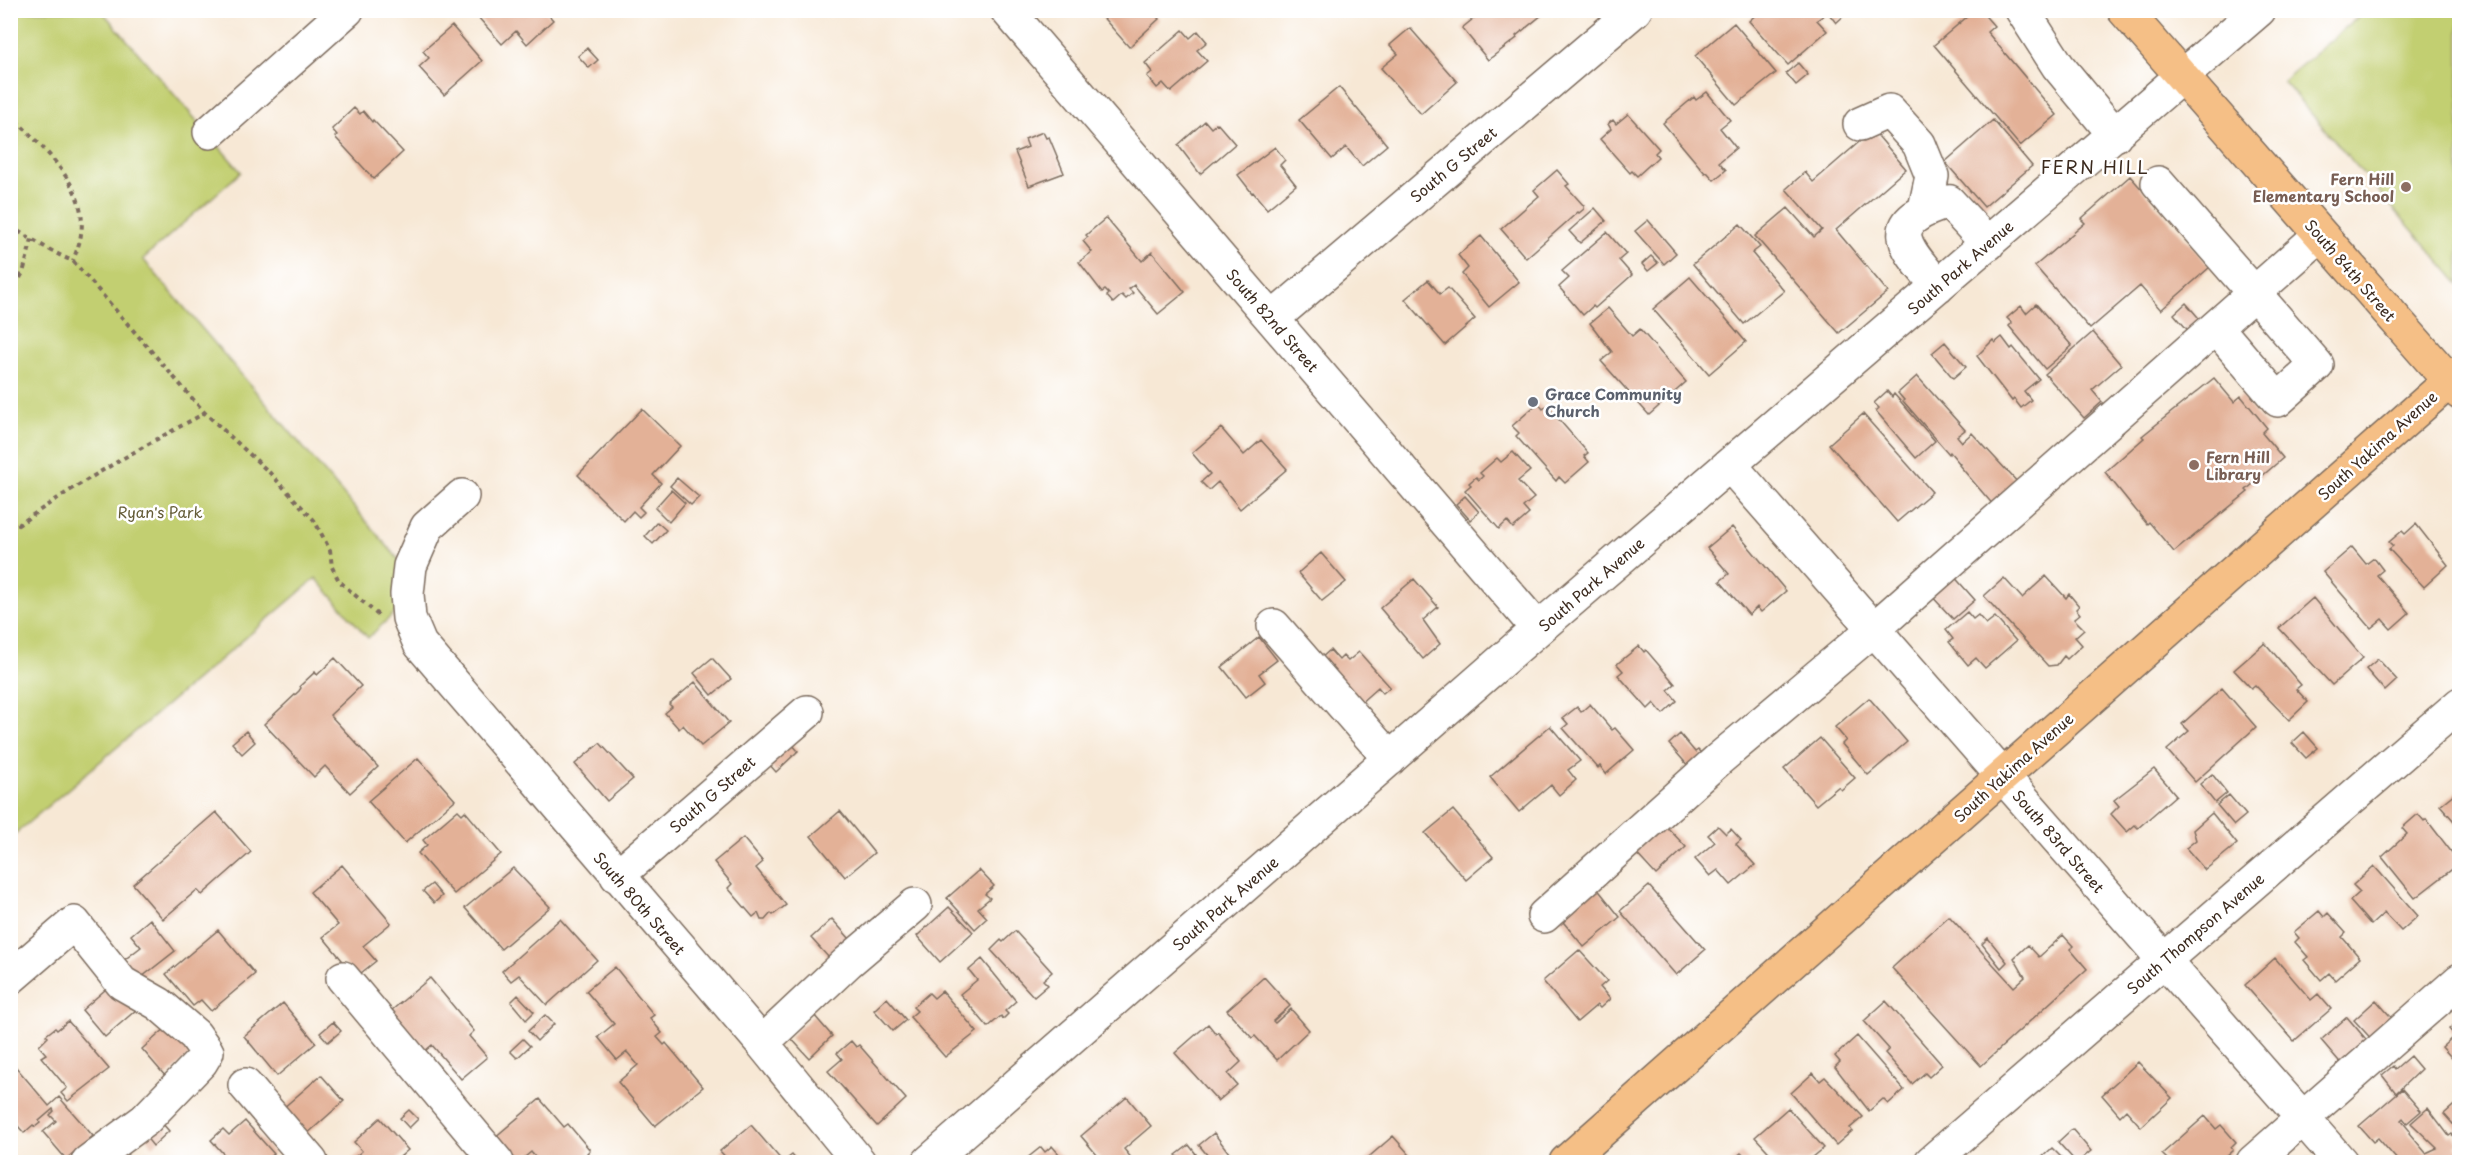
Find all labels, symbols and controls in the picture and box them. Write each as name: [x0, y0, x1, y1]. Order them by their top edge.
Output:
street label: South G Street: [1405, 121, 1501, 207]
district label: FERN HILL: [2041, 153, 2149, 180]
place label: Fern Hill Elementary School: [2253, 167, 2394, 207]
marker: Fern Hill Elementary School: [2399, 180, 2413, 194]
street label: South Park Avenue: [1902, 214, 2018, 320]
street label: South 84th Street: [2300, 214, 2402, 326]
street label: South 82nd Street: [1222, 263, 1324, 377]
place label: Grace Community Church: [1545, 382, 1682, 422]
street label: South Yakima Avenue: [2312, 385, 2442, 505]
marker: Grace Community Church: [1526, 395, 1540, 409]
place label: Fern Hill Library: [2206, 445, 2270, 485]
marker: Fern Hill Library: [2187, 458, 2201, 472]
park label: Ryan's Park: [117, 500, 203, 523]
street label: South Park Avenue: [1533, 531, 1649, 637]
street label: South Yakima Avenue: [1948, 707, 2078, 827]
street label: South G Street: [664, 750, 760, 838]
street label: South 83rd Street: [2008, 784, 2110, 898]
street label: South 80th Street: [589, 846, 691, 960]
street label: South Park Avenue: [1167, 850, 1283, 956]
street label: South Thompson Avenue: [2121, 867, 2269, 999]

